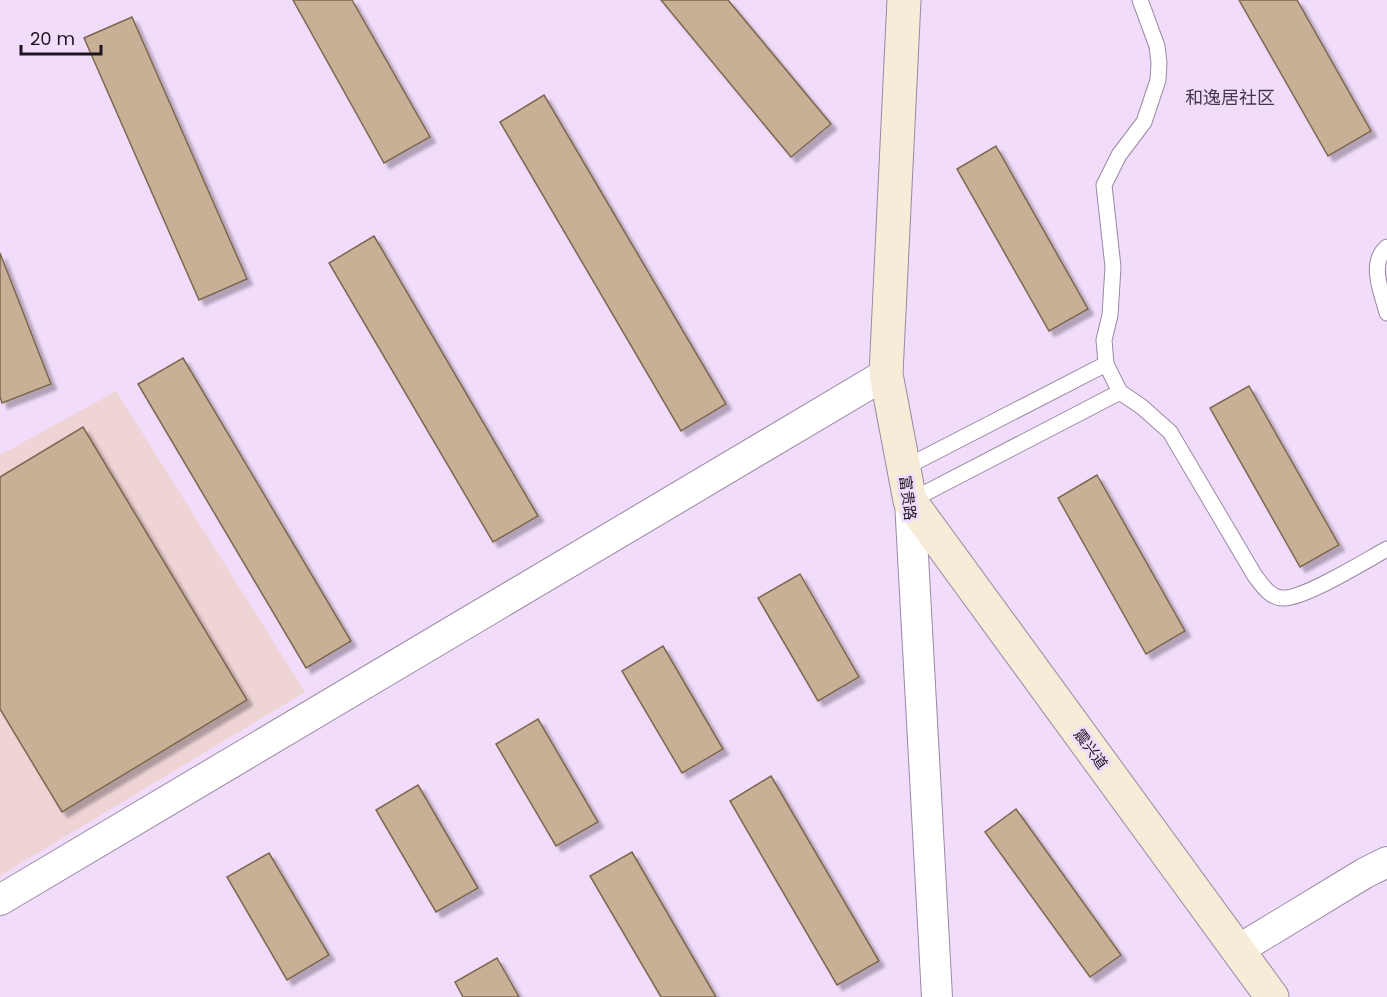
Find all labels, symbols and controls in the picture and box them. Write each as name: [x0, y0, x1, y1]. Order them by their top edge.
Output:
scale bar: [21, 18, 100, 56]
text: 20 m: [30, 26, 75, 51]
district label: 和逸居社区: [1185, 85, 1275, 110]
street label: 富贵路: [895, 474, 921, 522]
street label: 震兴道: [1069, 725, 1113, 773]

